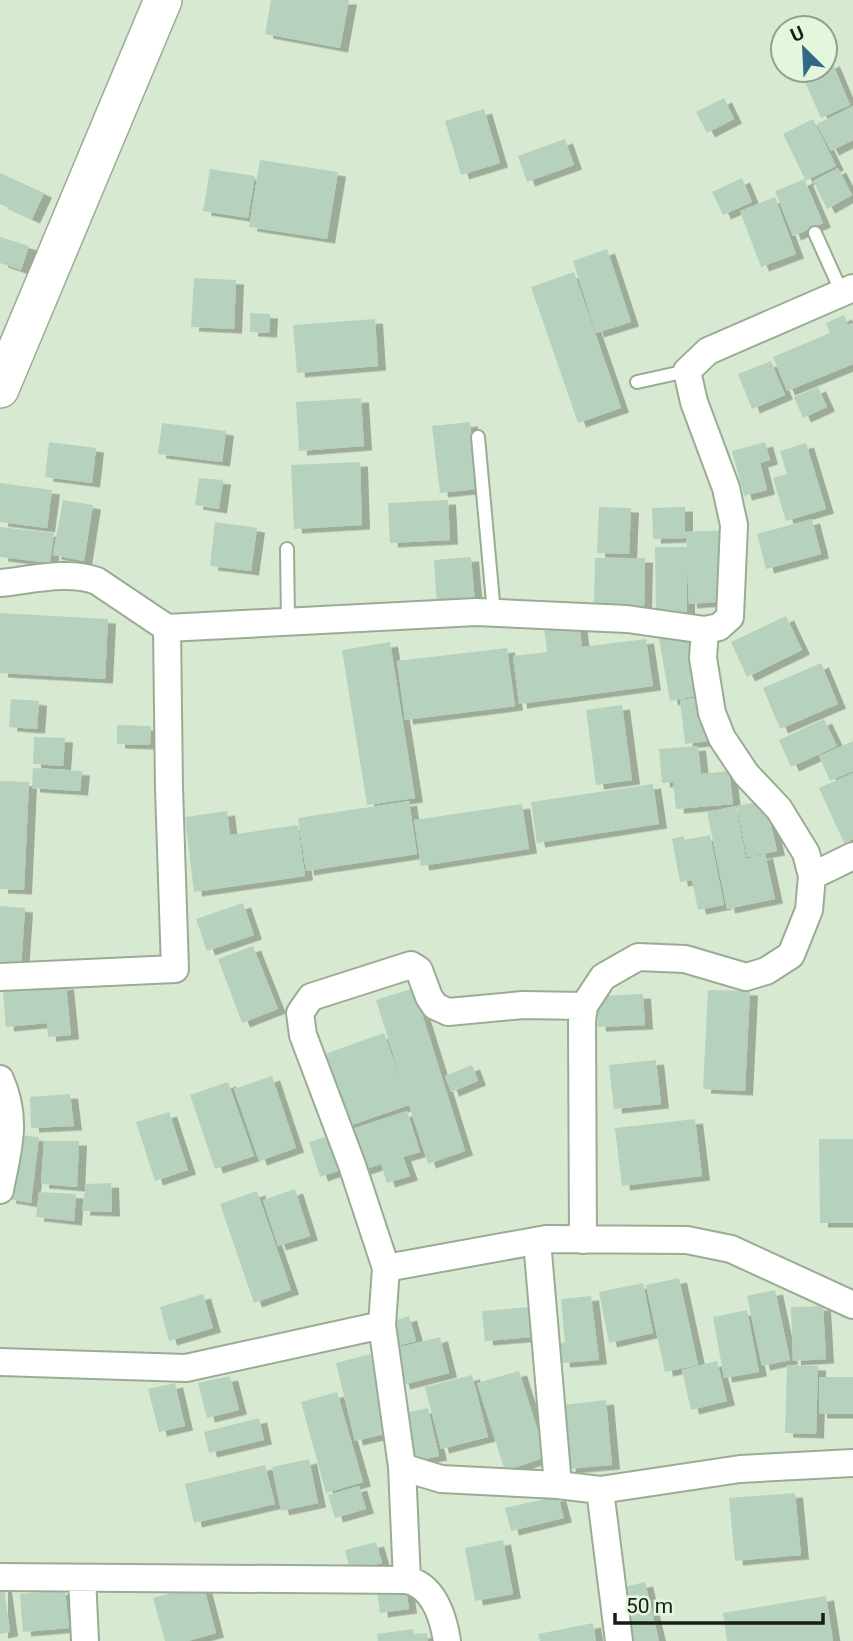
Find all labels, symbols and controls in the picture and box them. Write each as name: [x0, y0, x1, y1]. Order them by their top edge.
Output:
north arrow: [769, 14, 839, 84]
text: U: [787, 21, 808, 47]
scale bar: [615, 1582, 823, 1626]
text: 50 m: [626, 1594, 673, 1618]

